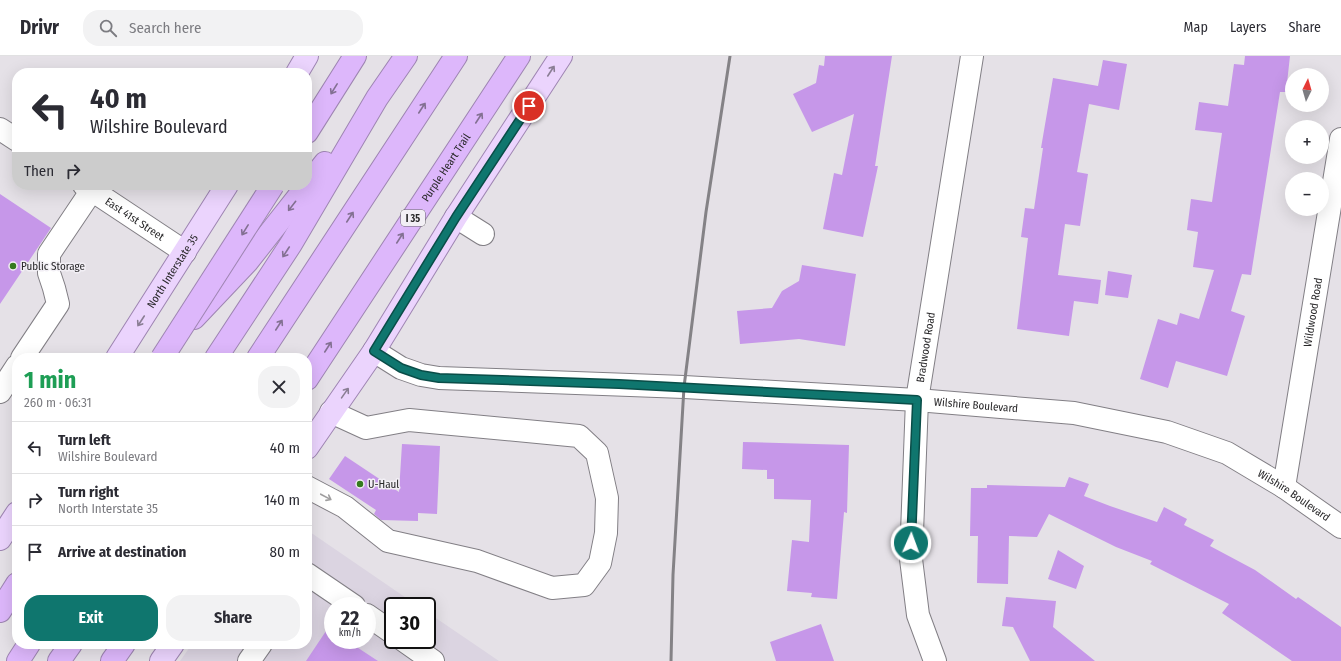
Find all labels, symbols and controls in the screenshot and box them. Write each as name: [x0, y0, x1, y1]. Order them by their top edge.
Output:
search box: [83, 10, 363, 46]
text: Drivr: [20, 16, 59, 39]
icon: search: [97, 17, 119, 39]
text: Search here: [129, 19, 201, 37]
text: Map: [1184, 19, 1208, 36]
text: Layers: [1230, 19, 1266, 36]
text: Share: [1288, 19, 1321, 36]
one-way arrow: [547, 66, 555, 77]
north arrow: [1285, 68, 1329, 112]
map controls: [1285, 68, 1329, 216]
text: 40 m: [90, 82, 147, 115]
one-way arrow: [330, 83, 338, 95]
icon: left: [24, 84, 76, 136]
pin: [512, 89, 546, 123]
icon: arrive: [518, 95, 540, 117]
one-way arrow: [418, 103, 426, 114]
one-way arrow: [475, 112, 483, 123]
text: Wilshire Boulevard: [90, 116, 228, 138]
button: +: [1285, 120, 1329, 164]
street label: Purple Heart Trail: [419, 131, 473, 204]
icon: right: [62, 160, 84, 182]
text: Then: [24, 162, 54, 180]
button: −: [1285, 172, 1329, 216]
street label: East 41st Street: [103, 195, 167, 244]
one-way arrow: [288, 200, 296, 211]
road number: I 35: [401, 210, 425, 226]
one-way arrow: [346, 211, 355, 222]
one-way arrow: [241, 224, 249, 235]
street label: North Interstate 35: [144, 232, 201, 311]
one-way arrow: [396, 233, 404, 244]
one-way arrow: [282, 246, 290, 257]
place label: Public Storage: [21, 260, 85, 273]
marker: Public Storage: [8, 261, 18, 271]
street label: Wildwood Road: [1301, 277, 1325, 348]
street label: Bradwood Road: [914, 311, 938, 383]
one-way arrow: [137, 315, 145, 326]
one-way arrow: [275, 320, 283, 331]
one-way arrow: [325, 341, 333, 353]
text: 1 min: [24, 366, 76, 394]
button: close: [258, 366, 300, 408]
one-way arrow: [341, 388, 349, 399]
text: 260 m · 06:31: [24, 395, 92, 410]
street label: Wilshire Boulevard: [933, 395, 1018, 415]
text: Turn left: [58, 431, 111, 449]
icon: left: [24, 437, 46, 459]
text: 40 m: [270, 439, 300, 457]
text: Wilshire Boulevard: [58, 449, 157, 464]
street label: Wilshire Boulevard: [1255, 467, 1332, 524]
place label: U-Haul: [368, 478, 399, 491]
marker: U-Haul: [355, 479, 365, 489]
text: Turn right: [58, 483, 119, 501]
icon: right: [24, 489, 46, 511]
text: 140 m: [264, 491, 300, 509]
one-way arrow: [320, 494, 332, 502]
text: North Interstate 35: [58, 501, 158, 516]
position arrow: [890, 522, 932, 564]
icon: arrive: [24, 541, 46, 563]
text: Arrive at destination: [58, 543, 186, 561]
text: 80 m: [270, 543, 300, 561]
button: Exit: [24, 595, 158, 641]
button: Share: [166, 595, 300, 641]
speed limit sign: 30: [384, 597, 436, 649]
text: 22: [341, 606, 359, 630]
text: km/h: [339, 627, 361, 639]

